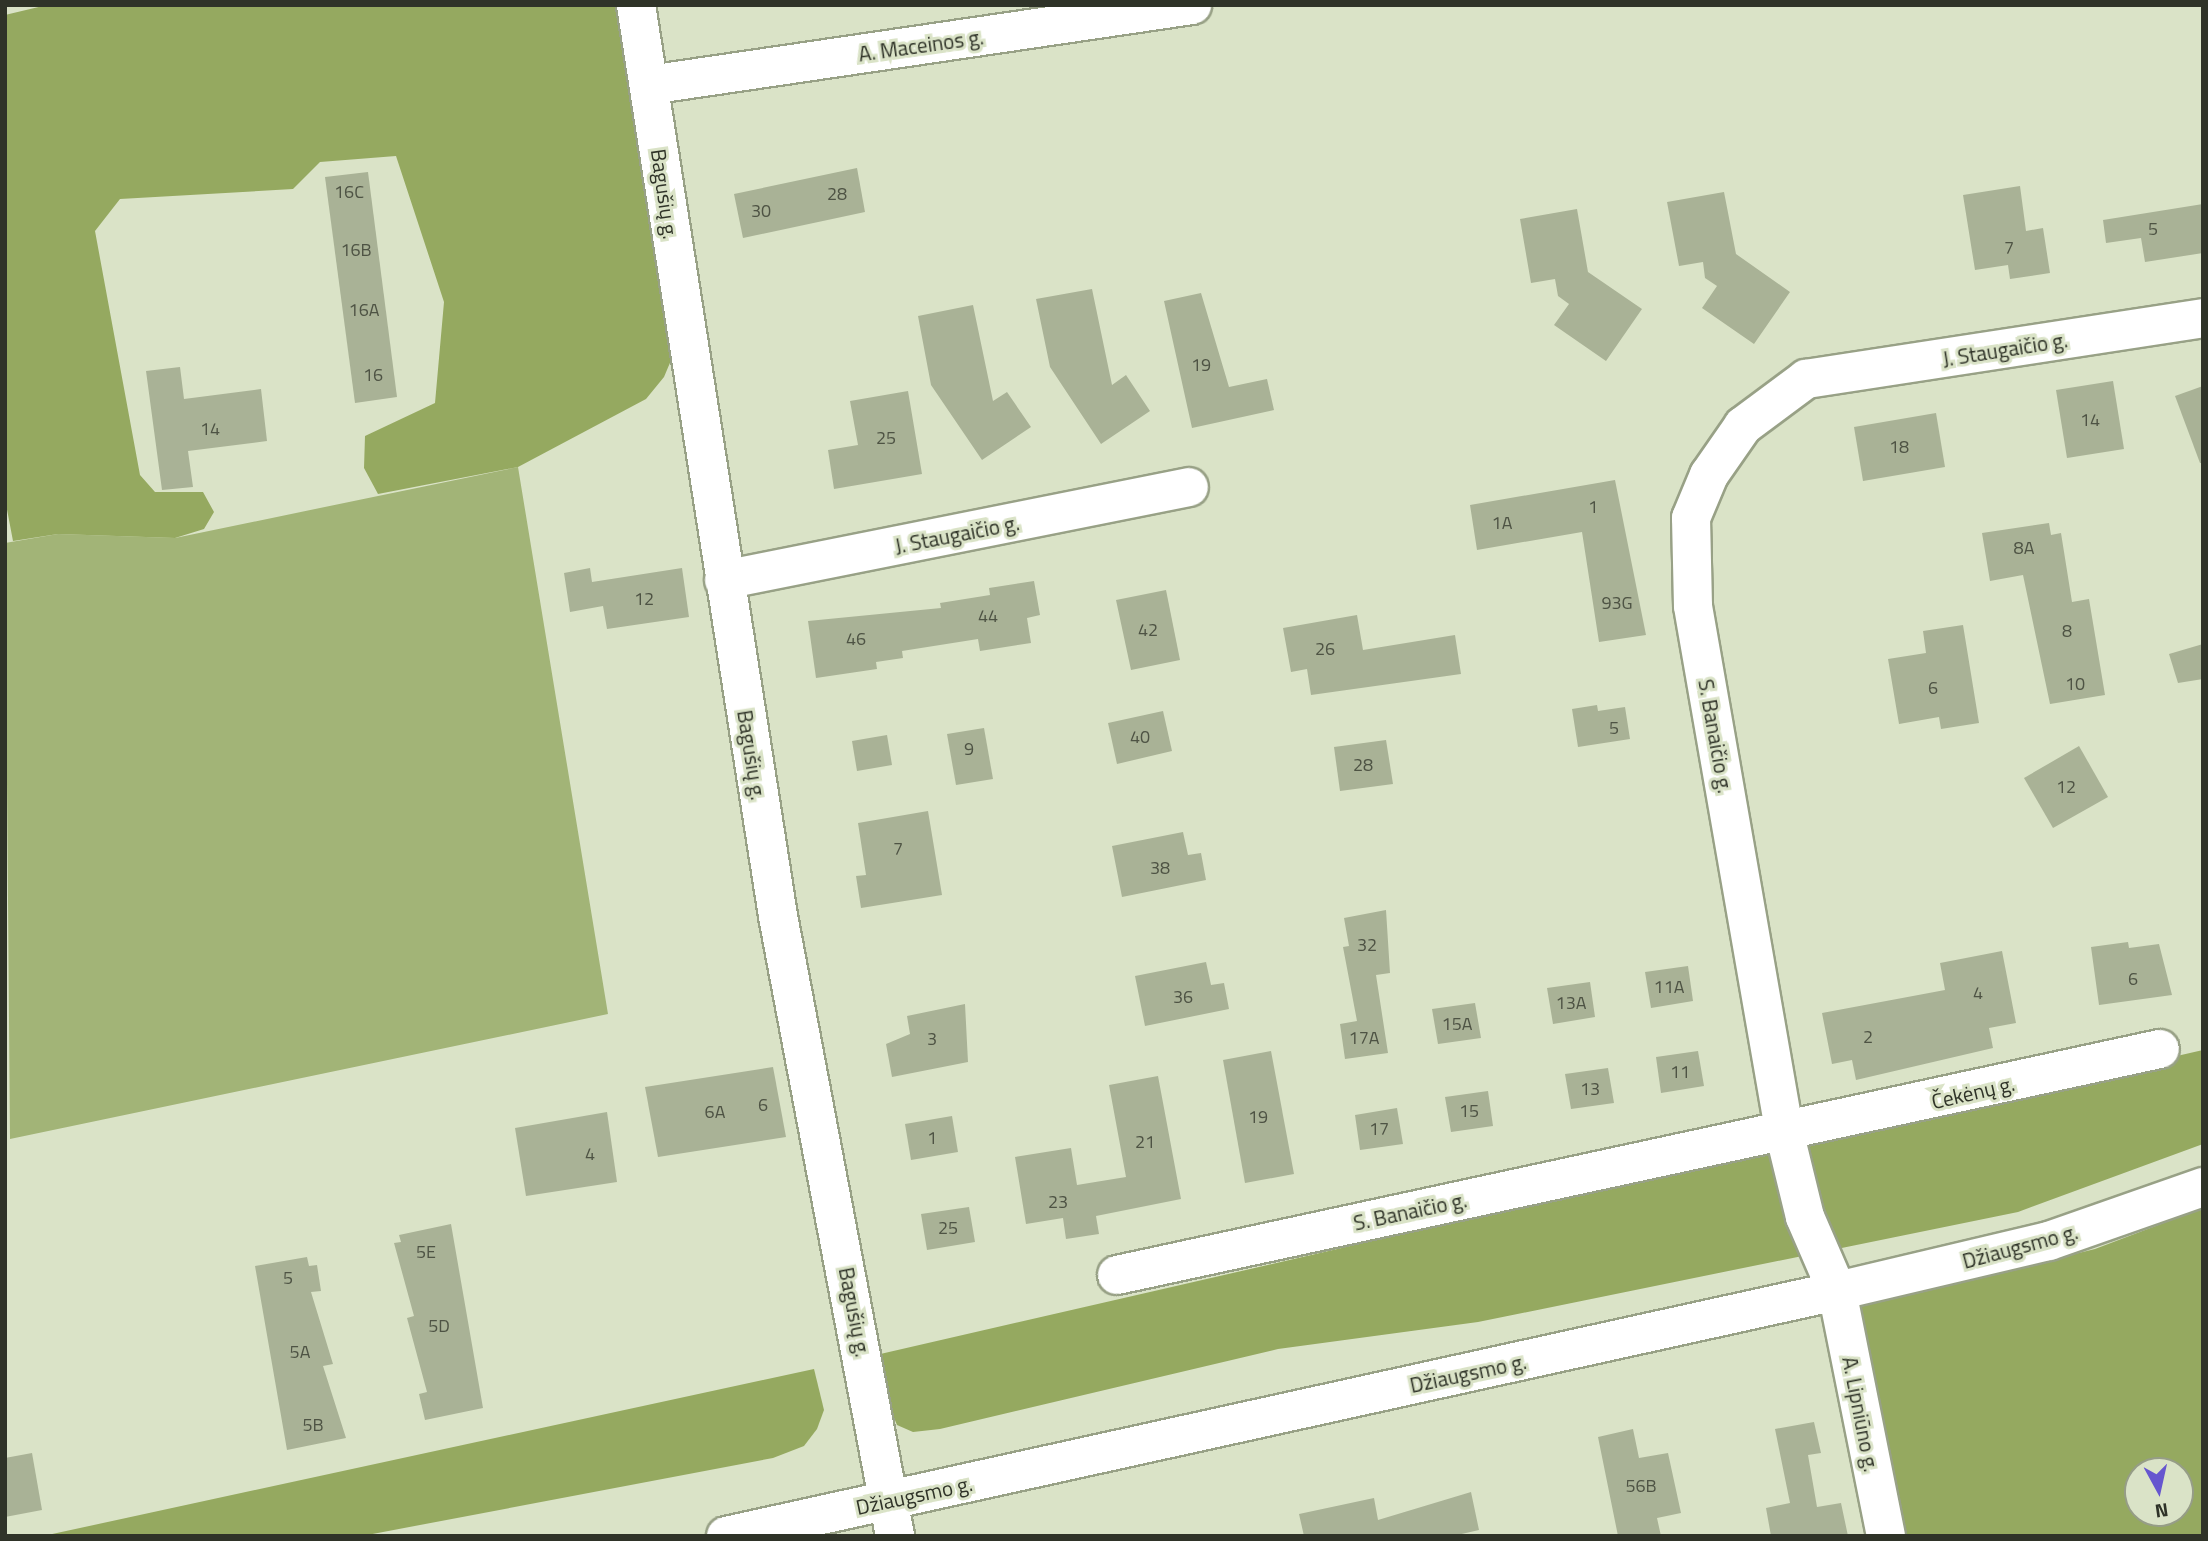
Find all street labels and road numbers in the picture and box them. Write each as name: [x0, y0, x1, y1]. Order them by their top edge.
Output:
street label: A. Maceinos g.: [857, 24, 985, 66]
street label: Bagušių g.: [646, 147, 684, 241]
street label: J. Staugaičio g.: [1941, 327, 2069, 371]
street label: J. Staugaičio g.: [893, 510, 1021, 558]
street label: S. Banaičio g.: [1694, 677, 1738, 795]
street label: Bagušių g.: [732, 708, 772, 802]
street label: Čekėnų g.: [1929, 1070, 2017, 1114]
street label: S. Banaičio g.: [1351, 1187, 1469, 1235]
street label: Džiaugsmo g.: [1959, 1218, 2081, 1274]
street label: Bagušių g.: [834, 1265, 876, 1359]
street label: Džiaugsmo g.: [1407, 1348, 1529, 1398]
street label: A. Lipniūno g.: [1837, 1354, 1885, 1474]
street label: Džiaugsmo g.: [853, 1470, 975, 1520]

